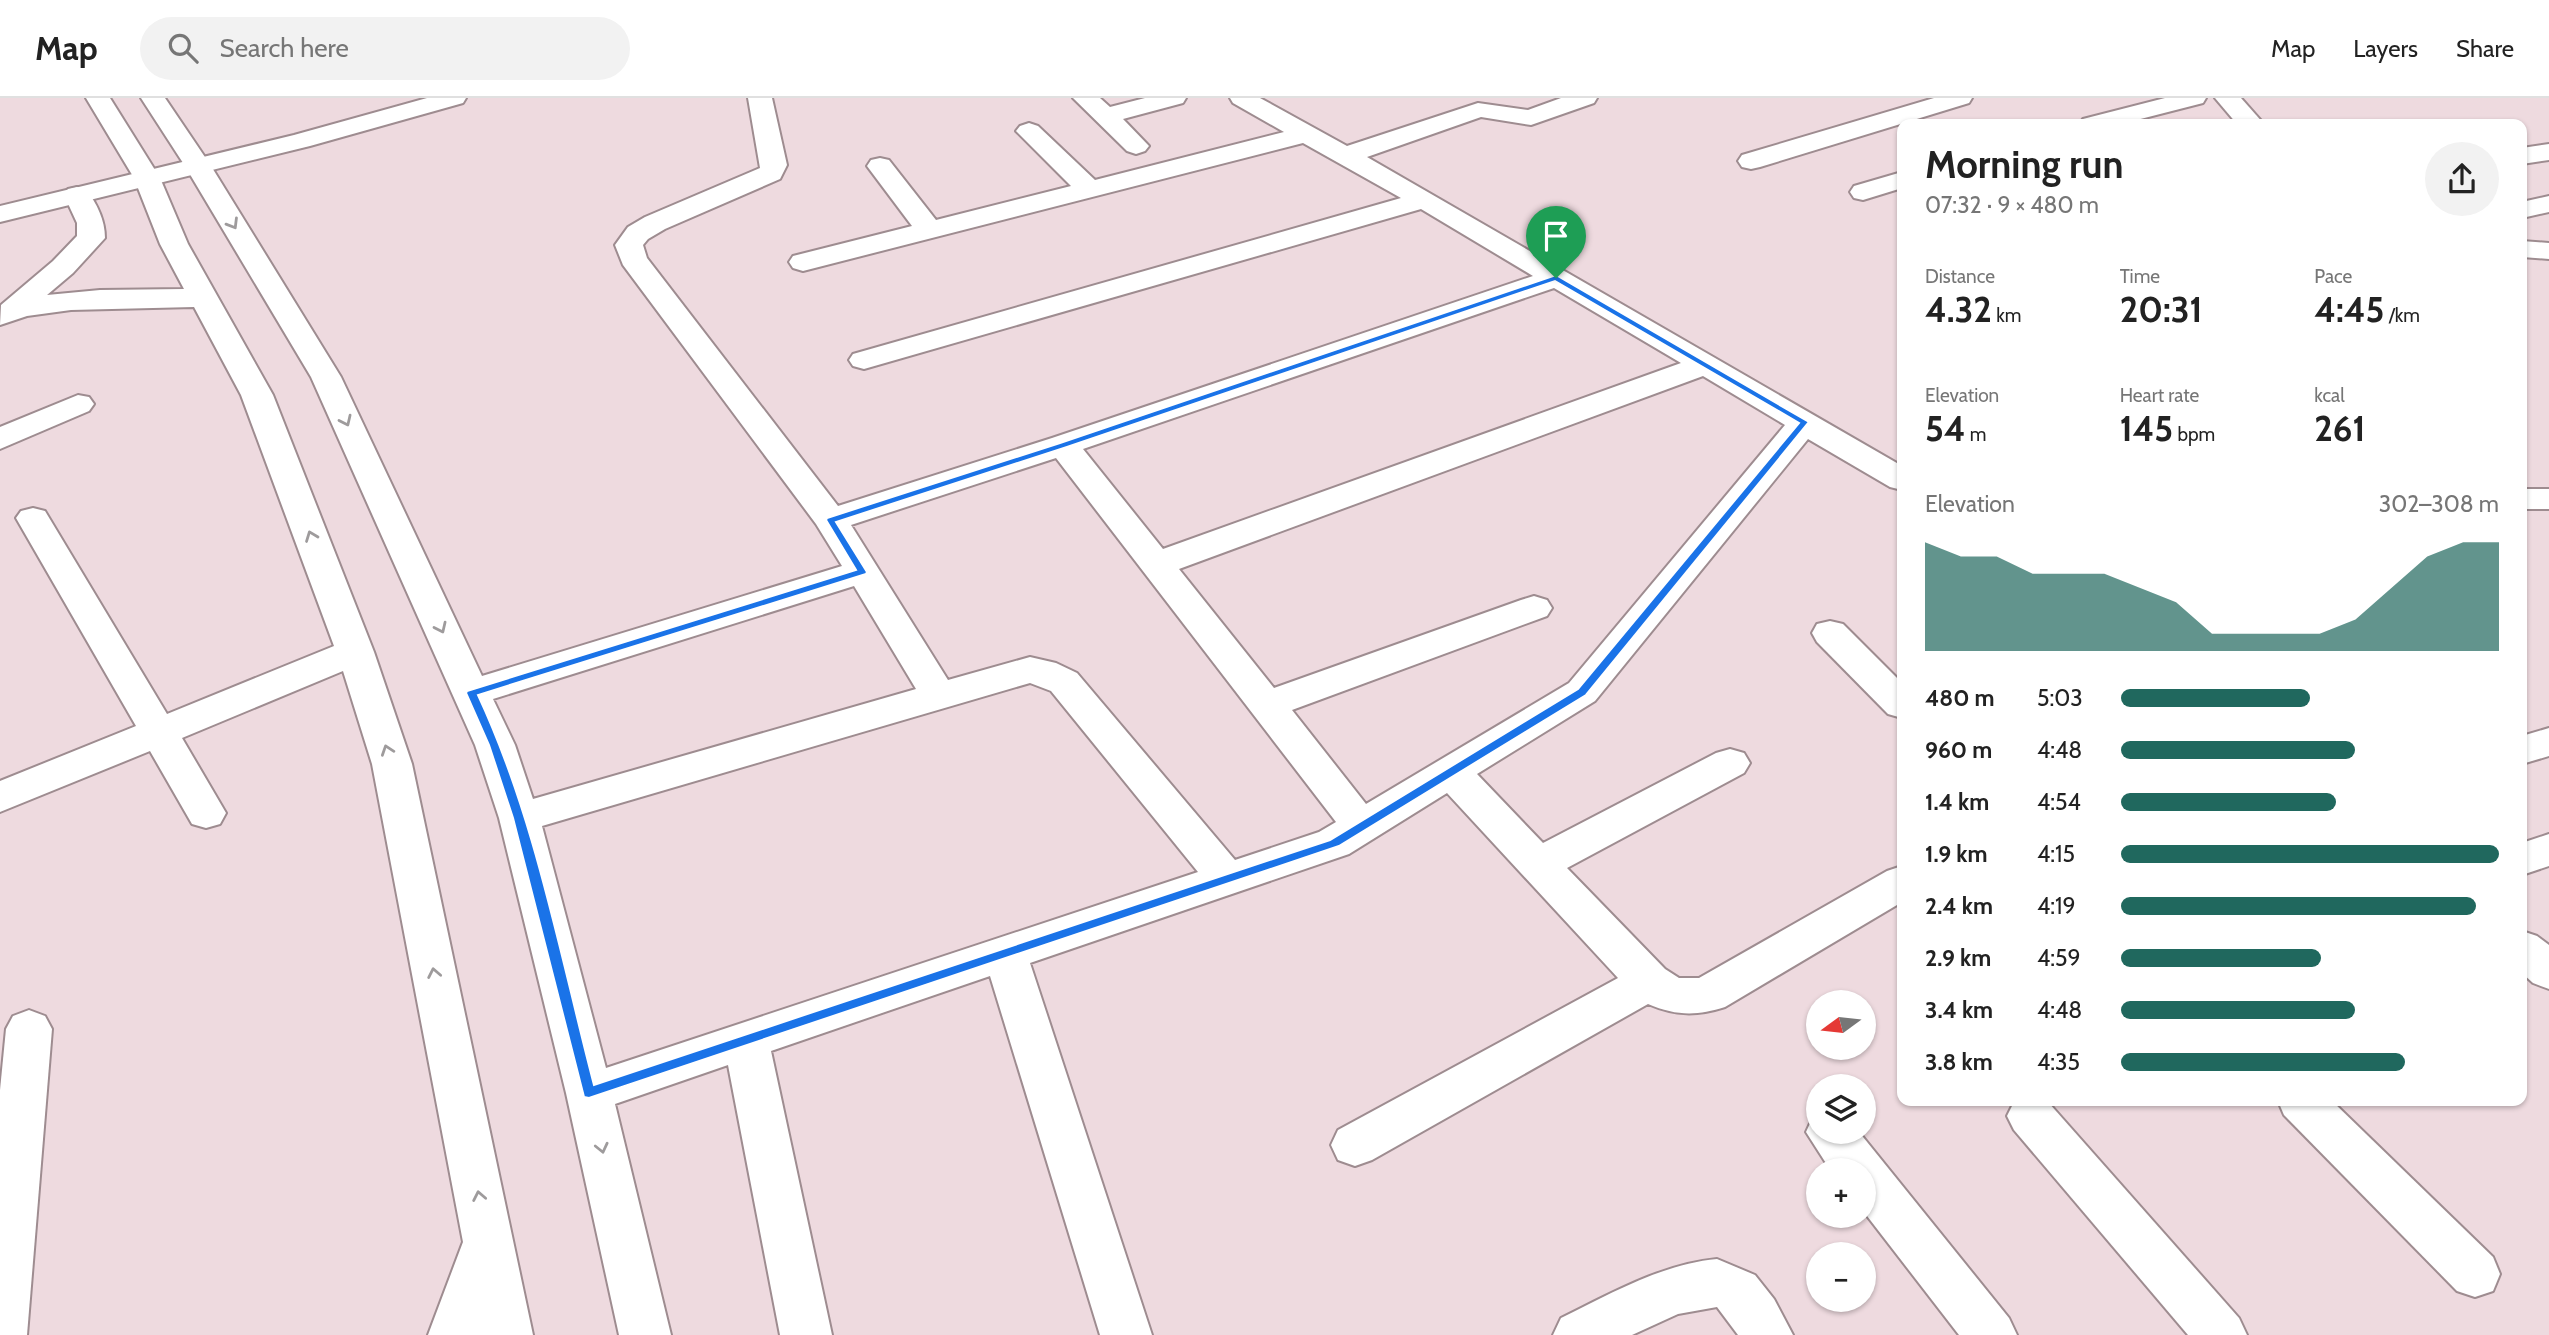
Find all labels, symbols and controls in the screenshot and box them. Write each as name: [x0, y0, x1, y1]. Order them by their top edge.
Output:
search box: [140, 17, 630, 80]
text: Map: [35, 28, 98, 68]
icon: search: [164, 29, 202, 67]
text: Search here: [220, 32, 349, 64]
text: Map: [2271, 34, 2315, 63]
text: Layers: [2353, 34, 2418, 63]
text: Share: [2456, 34, 2514, 63]
text: Morning run: [1925, 141, 2124, 188]
button: share: [2425, 142, 2499, 216]
text: 07:32 · 9 × 480 m: [1925, 191, 2099, 219]
pin: [1526, 206, 1586, 278]
one-way arrow: [225, 216, 238, 229]
icon: arrive: [1537, 217, 1575, 255]
text: Distance: [1925, 265, 1995, 288]
text: Time: [2120, 265, 2160, 288]
text: Pace: [2314, 265, 2352, 288]
text: 4.32: [1925, 288, 1992, 331]
text: 20:31: [2120, 288, 2202, 331]
text: 4:45: [2314, 288, 2384, 331]
text: km: [1992, 304, 2021, 327]
text: /km: [2384, 304, 2420, 327]
text: Elevation: [1925, 384, 1999, 407]
text: Heart rate: [2120, 384, 2199, 407]
text: kcal: [2314, 384, 2345, 407]
text: 54: [1925, 407, 1966, 450]
text: 145: [2120, 407, 2173, 450]
text: 261: [2314, 407, 2365, 450]
one-way arrow: [338, 414, 352, 426]
text: m: [1966, 423, 1986, 446]
text: bpm: [2173, 423, 2215, 446]
text: Elevation: [1925, 490, 2015, 518]
text: 302–308 m: [2379, 490, 2499, 518]
one-way arrow: [305, 531, 319, 543]
one-way arrow: [433, 621, 447, 633]
text: 480 m: [1925, 684, 1995, 712]
text: 5:03: [2037, 684, 2083, 712]
text: 960 m: [1925, 736, 1992, 764]
text: 4:48: [2037, 736, 2082, 764]
one-way arrow: [381, 745, 395, 757]
text: 1.4 km: [1925, 788, 1989, 816]
text: 4:54: [2037, 788, 2081, 816]
text: 1.9 km: [1925, 840, 1988, 868]
text: 4:15: [2037, 840, 2075, 868]
text: 2.4 km: [1925, 892, 1993, 920]
text: 4:19: [2037, 892, 2076, 920]
text: 2.9 km: [1925, 944, 1991, 972]
text: 4:59: [2037, 944, 2081, 972]
one-way arrow: [428, 967, 443, 979]
north arrow: [1806, 990, 1876, 1060]
map controls: [1806, 990, 1876, 1312]
text: 3.4 km: [1925, 996, 1993, 1024]
text: 4:48: [2037, 996, 2082, 1024]
text: 3.8 km: [1925, 1048, 1993, 1076]
text: 4:35: [2037, 1048, 2080, 1076]
button: layers: [1806, 1074, 1876, 1144]
one-way arrow: [593, 1142, 608, 1154]
button: +: [1806, 1158, 1876, 1228]
one-way arrow: [473, 1190, 488, 1202]
button: −: [1806, 1242, 1876, 1312]

